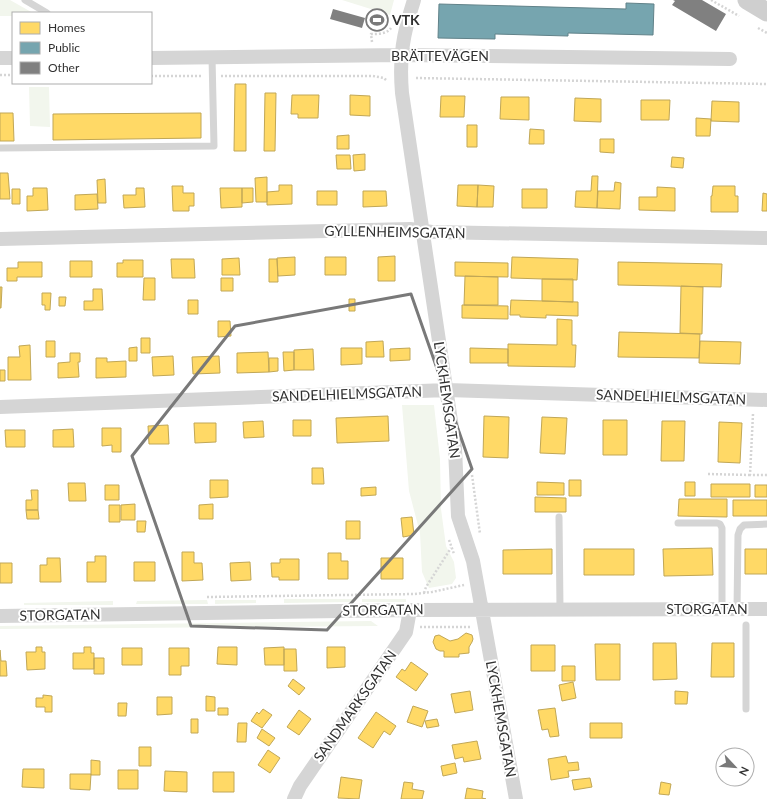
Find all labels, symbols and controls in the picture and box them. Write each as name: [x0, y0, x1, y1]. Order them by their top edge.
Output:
sports icon: VTK: [364, 7, 390, 33]
place label: VTK: [391, 11, 420, 28]
legend: [12, 12, 152, 84]
text: Homes: [48, 20, 85, 35]
text: Public: [48, 40, 80, 55]
street label: BRÄTTEVÄGEN: [391, 47, 489, 64]
text: Other: [48, 60, 80, 75]
street label: GYLLENHEIMSGATAN: [324, 222, 466, 241]
street label: LYCKHEMSGATAN: [431, 340, 464, 460]
street label: SANDELHIELMSGATAN: [272, 382, 422, 405]
street label: SANDELHIELMSGATAN: [596, 385, 746, 408]
street label: STORGATAN: [342, 600, 424, 619]
street label: STORGATAN: [666, 600, 748, 617]
street label: STORGATAN: [19, 605, 101, 624]
street label: SANDMARKSGATAN: [310, 647, 400, 765]
street label: LYCKHEMSGATAN: [483, 659, 520, 779]
north arrow: [715, 747, 755, 787]
text: N: [737, 765, 752, 778]

